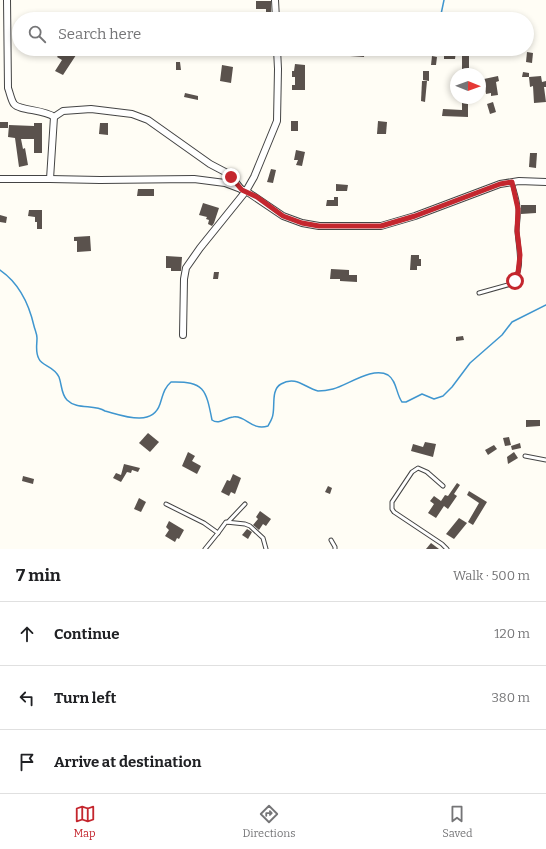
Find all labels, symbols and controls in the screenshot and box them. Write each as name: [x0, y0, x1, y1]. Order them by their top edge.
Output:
search box: [12, 12, 534, 56]
icon: search: [26, 23, 48, 45]
text: Search here: [58, 25, 141, 43]
north arrow: [450, 68, 486, 104]
route end: [222, 168, 240, 186]
route start: [506, 272, 524, 290]
text: 7 min: [16, 565, 61, 586]
text: Walk · 500 m: [453, 568, 530, 583]
icon: ahead: [16, 623, 38, 645]
text: Continue: [54, 625, 120, 643]
text: 120 m: [494, 626, 530, 641]
icon: left: [16, 687, 38, 709]
text: Turn left: [54, 689, 116, 707]
text: 380 m: [491, 690, 530, 705]
icon: arrive: [16, 751, 38, 773]
text: Arrive at destination: [54, 753, 201, 771]
tab: Map: [73, 803, 96, 840]
tab: Directions: [243, 803, 295, 840]
tab: Saved: [442, 803, 473, 840]

